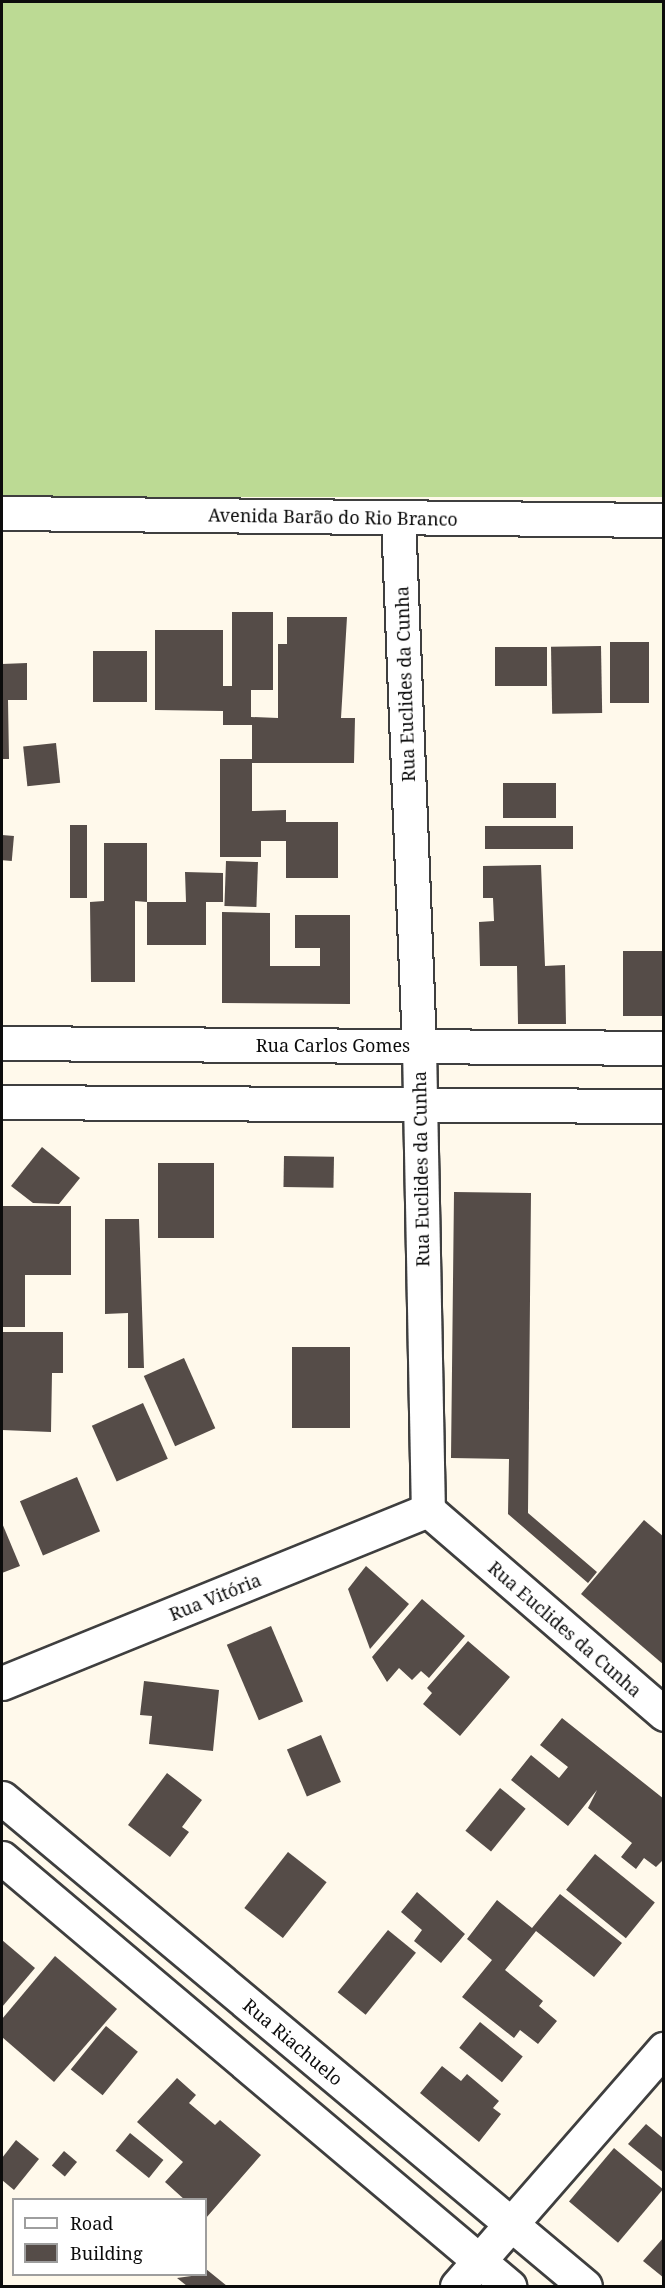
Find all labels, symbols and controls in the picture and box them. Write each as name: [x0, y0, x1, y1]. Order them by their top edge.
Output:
street label: Avenida Barão do Rio Branco: [208, 504, 458, 530]
street label: Rua Euclides da Cunha: [391, 586, 419, 782]
street label: Rua Carlos Gomes: [256, 1034, 410, 1056]
street label: Rua Euclides da Cunha: [408, 1071, 434, 1267]
street label: Rua Euclides da Cunha: [484, 1557, 646, 1701]
street label: Rua Vitória: [166, 1569, 264, 1625]
street label: Rua Riachuelo: [239, 1994, 347, 2090]
legend: [12, 2198, 207, 2276]
text: Road: [70, 2211, 113, 2235]
text: Building: [70, 2241, 143, 2265]

